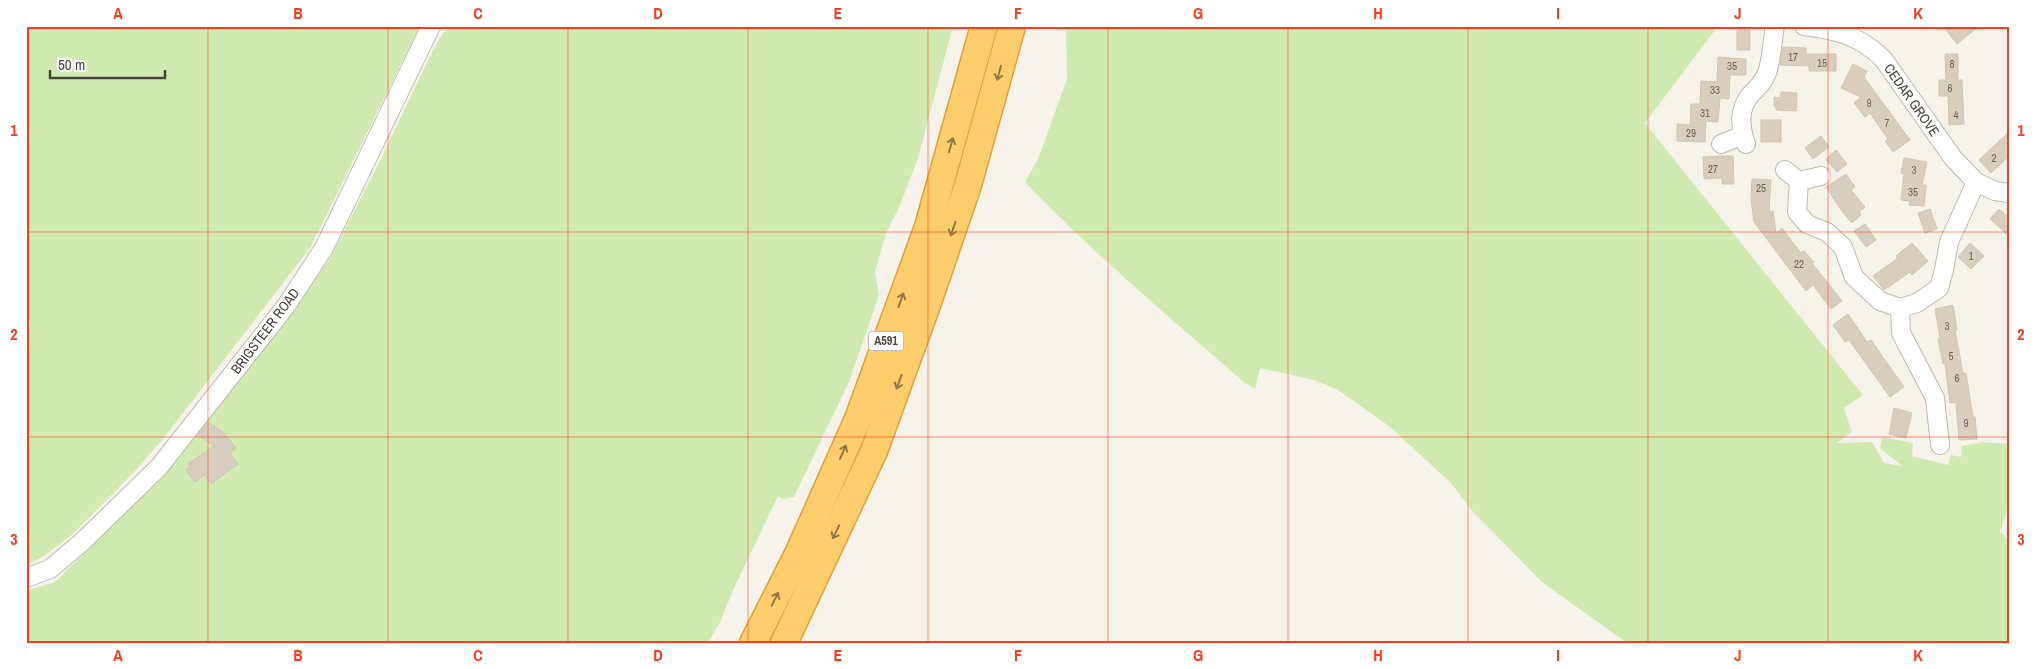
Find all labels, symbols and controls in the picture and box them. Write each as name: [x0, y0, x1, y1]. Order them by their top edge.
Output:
text: A: [113, 2, 123, 24]
text: B: [293, 2, 303, 24]
text: C: [473, 2, 483, 24]
text: D: [653, 2, 663, 24]
text: E: [834, 2, 843, 24]
text: F: [1014, 2, 1022, 24]
text: G: [1193, 2, 1203, 24]
text: H: [1373, 2, 1383, 24]
text: I: [1556, 2, 1560, 24]
text: J: [1734, 2, 1742, 24]
text: K: [1913, 2, 1923, 24]
scale bar: [50, 48, 165, 80]
house number: 17: [1788, 50, 1798, 64]
text: 50 m: [58, 54, 85, 75]
house number: 15: [1817, 56, 1827, 70]
house number: 8: [1949, 57, 1955, 71]
house number: 35: [1727, 59, 1737, 73]
street label: CEDAR GROVE: [1880, 60, 1944, 140]
one-way arrow: [994, 65, 1003, 81]
house number: 6: [1947, 81, 1953, 95]
house number: 33: [1710, 83, 1720, 97]
house number: 9: [1866, 96, 1872, 110]
house number: 31: [1700, 106, 1710, 120]
house number: 4: [1953, 108, 1959, 122]
house number: 7: [1884, 116, 1890, 130]
text: 1: [10, 119, 18, 141]
text: 1: [2017, 119, 2025, 141]
house number: 29: [1686, 126, 1696, 140]
one-way arrow: [947, 138, 956, 154]
house number: 2: [1991, 151, 1997, 165]
house number: 27: [1708, 162, 1718, 176]
house number: 3: [1911, 163, 1917, 177]
house number: 25: [1756, 181, 1766, 195]
house number: 35: [1908, 185, 1918, 199]
one-way arrow: [948, 221, 957, 236]
house number: 1: [1968, 249, 1974, 263]
house number: 22: [1794, 257, 1804, 271]
street label: BRIGSTEER ROAD: [227, 285, 303, 377]
one-way arrow: [897, 293, 906, 308]
house number: 3: [1944, 319, 1950, 333]
text: 2: [10, 323, 18, 345]
text: 2: [2017, 323, 2025, 345]
road number: A591: [868, 332, 904, 351]
house number: 5: [1948, 349, 1954, 363]
house number: 6: [1954, 371, 1960, 385]
one-way arrow: [894, 374, 903, 389]
house number: 9: [1963, 416, 1969, 430]
one-way arrow: [839, 445, 849, 460]
one-way arrow: [830, 524, 840, 539]
text: 3: [10, 528, 18, 550]
text: 3: [2017, 528, 2025, 550]
one-way arrow: [771, 592, 780, 607]
text: A: [113, 644, 123, 666]
text: B: [293, 644, 303, 666]
text: C: [473, 644, 483, 666]
text: D: [653, 644, 663, 666]
text: E: [834, 644, 843, 666]
text: F: [1014, 644, 1022, 666]
text: G: [1193, 644, 1203, 666]
text: H: [1373, 644, 1383, 666]
text: I: [1556, 644, 1560, 666]
text: J: [1734, 644, 1742, 666]
text: K: [1913, 644, 1923, 666]

